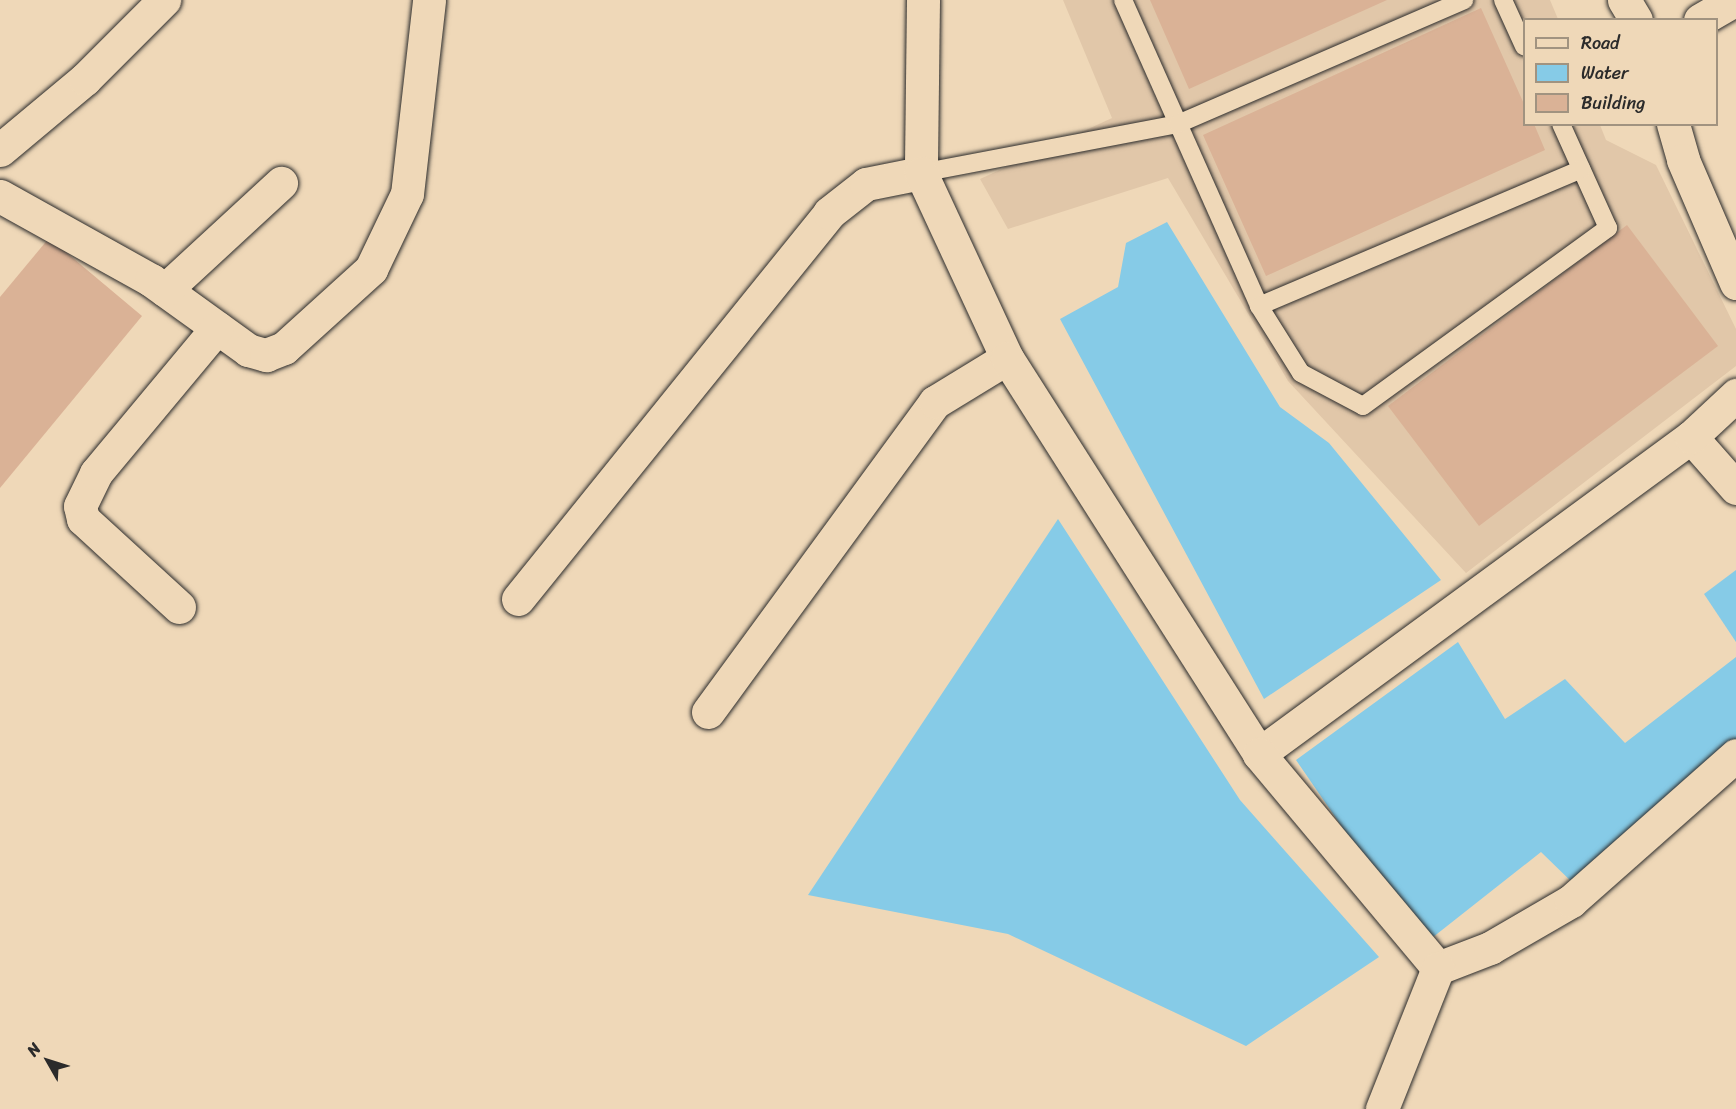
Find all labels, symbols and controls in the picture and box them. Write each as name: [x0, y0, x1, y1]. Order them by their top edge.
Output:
legend: [1523, 18, 1718, 126]
text: Road: [1581, 27, 1620, 59]
text: Water: [1581, 57, 1628, 89]
text: Building: [1581, 87, 1645, 119]
north arrow: [18, 1031, 78, 1091]
text: N: [19, 1036, 48, 1063]

